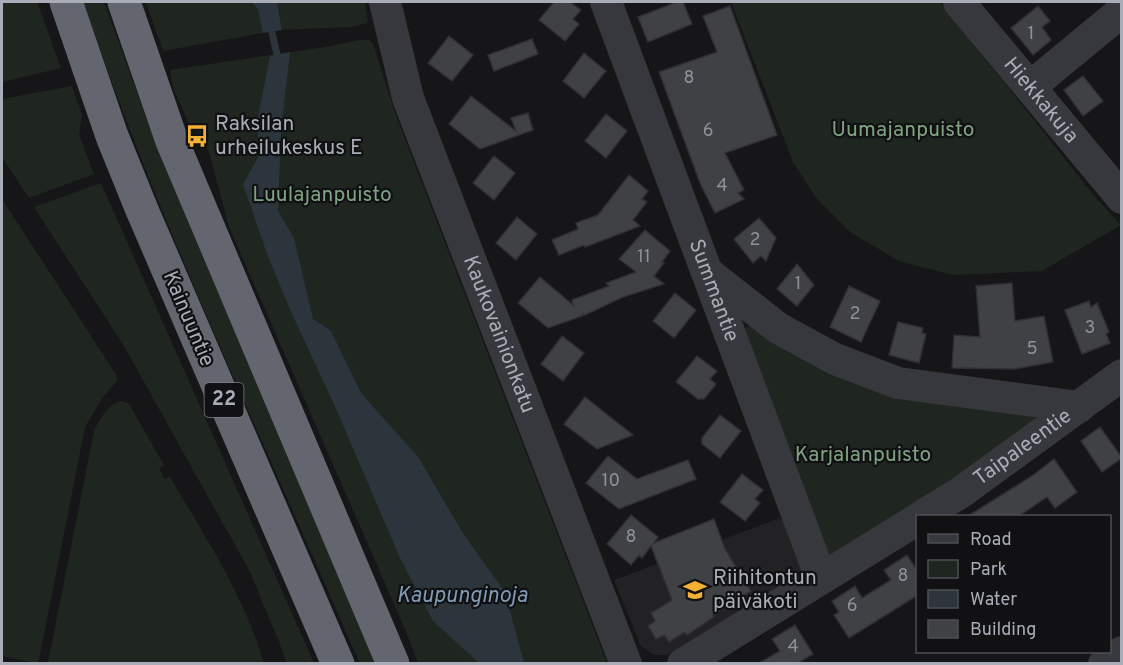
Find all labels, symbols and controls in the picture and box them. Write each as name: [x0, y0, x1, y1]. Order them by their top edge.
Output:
house number: 1: [1028, 23, 1034, 46]
street label: Hiekkakuja: [997, 52, 1084, 149]
house number: 8: [684, 67, 695, 90]
place label: Raksilan urheilukeskus E: [215, 111, 363, 162]
park label: Uumajanpuisto: [832, 117, 974, 144]
house number: 6: [703, 120, 713, 143]
bus stop icon: Raksilan urheilukeskus E: [184, 123, 210, 149]
house number: 4: [716, 175, 728, 198]
park label: Luulajanpuisto: [252, 182, 392, 209]
house number: 2: [749, 229, 761, 252]
street label: Summantie: [682, 235, 745, 346]
house number: 11: [637, 246, 651, 269]
street label: Kaukovainionkatu: [457, 252, 542, 417]
street label: Kainuuntie: [156, 267, 220, 371]
house number: 1: [795, 273, 801, 296]
house number: 2: [849, 303, 861, 326]
house number: 3: [1085, 317, 1095, 340]
house number: 5: [1026, 338, 1038, 361]
road number: 22: [204, 383, 244, 417]
street label: Taipaleentie: [968, 403, 1077, 492]
park label: Karjalanpuisto: [795, 442, 931, 469]
house number: 10: [602, 470, 620, 493]
legend: [916, 515, 1111, 653]
house number: 8: [626, 526, 637, 549]
text: Road: [970, 529, 1012, 552]
text: Park: [970, 559, 1007, 582]
place label: Riihitontun päiväkoti: [713, 565, 817, 616]
house number: 8: [898, 565, 909, 588]
school or university icon: Riihitontun päiväkoti: [682, 577, 708, 603]
water label: Kaupunginoja: [396, 583, 528, 610]
text: Water: [970, 589, 1017, 612]
house number: 6: [847, 595, 857, 618]
text: Building: [970, 619, 1036, 642]
house number: 4: [787, 636, 799, 659]

